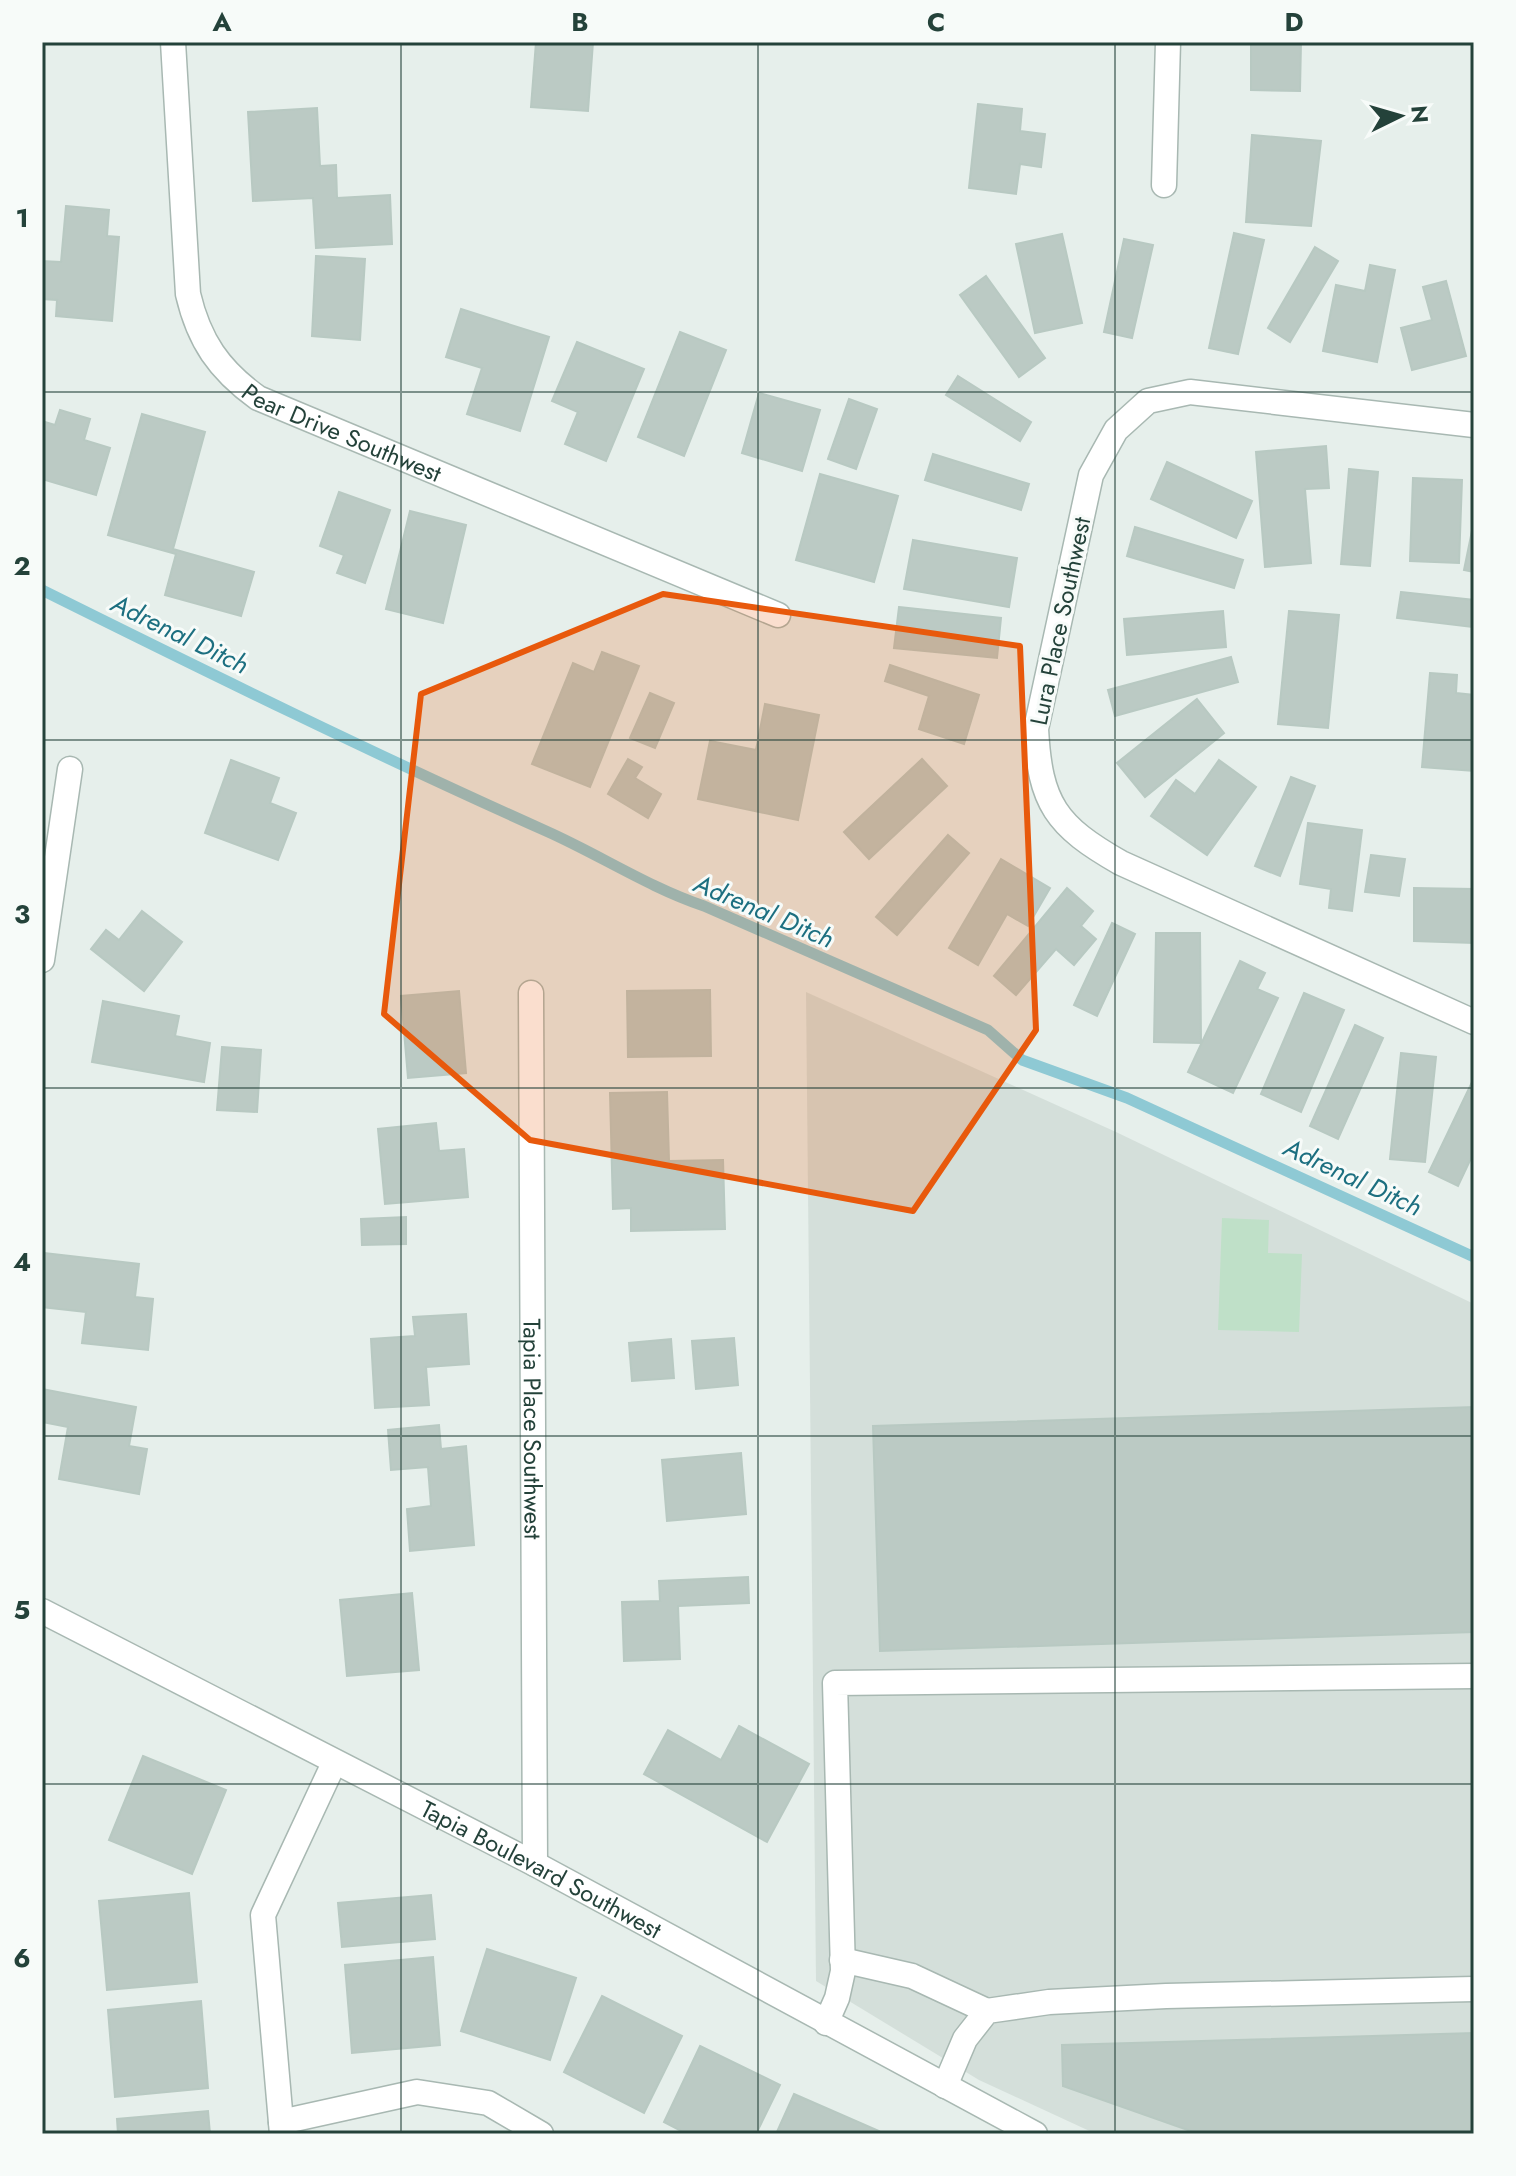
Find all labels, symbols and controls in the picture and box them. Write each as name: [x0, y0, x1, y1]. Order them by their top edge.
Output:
text: A: [211, 3, 232, 41]
text: B: [571, 3, 589, 41]
text: C: [927, 3, 945, 41]
text: D: [1284, 3, 1304, 41]
north arrow: [1360, 76, 1440, 156]
text: N: [1403, 104, 1437, 124]
text: 1: [15, 199, 29, 237]
street label: Pear Drive Southwest: [235, 375, 447, 490]
street label: Lura Place Southwest: [1021, 513, 1099, 728]
text: 2: [13, 547, 31, 585]
water label: Adrenal Ditch: [104, 584, 255, 684]
water label: Adrenal Ditch: [687, 864, 840, 958]
text: 3: [14, 895, 30, 933]
water label: Adrenal Ditch: [1277, 1128, 1428, 1226]
text: 4: [13, 1243, 31, 1281]
street label: Tapia Place Southwest: [515, 1318, 551, 1540]
text: 5: [14, 1591, 30, 1629]
street label: Tapia Boulevard Southwest: [415, 1791, 668, 1947]
text: 6: [13, 1939, 31, 1977]

